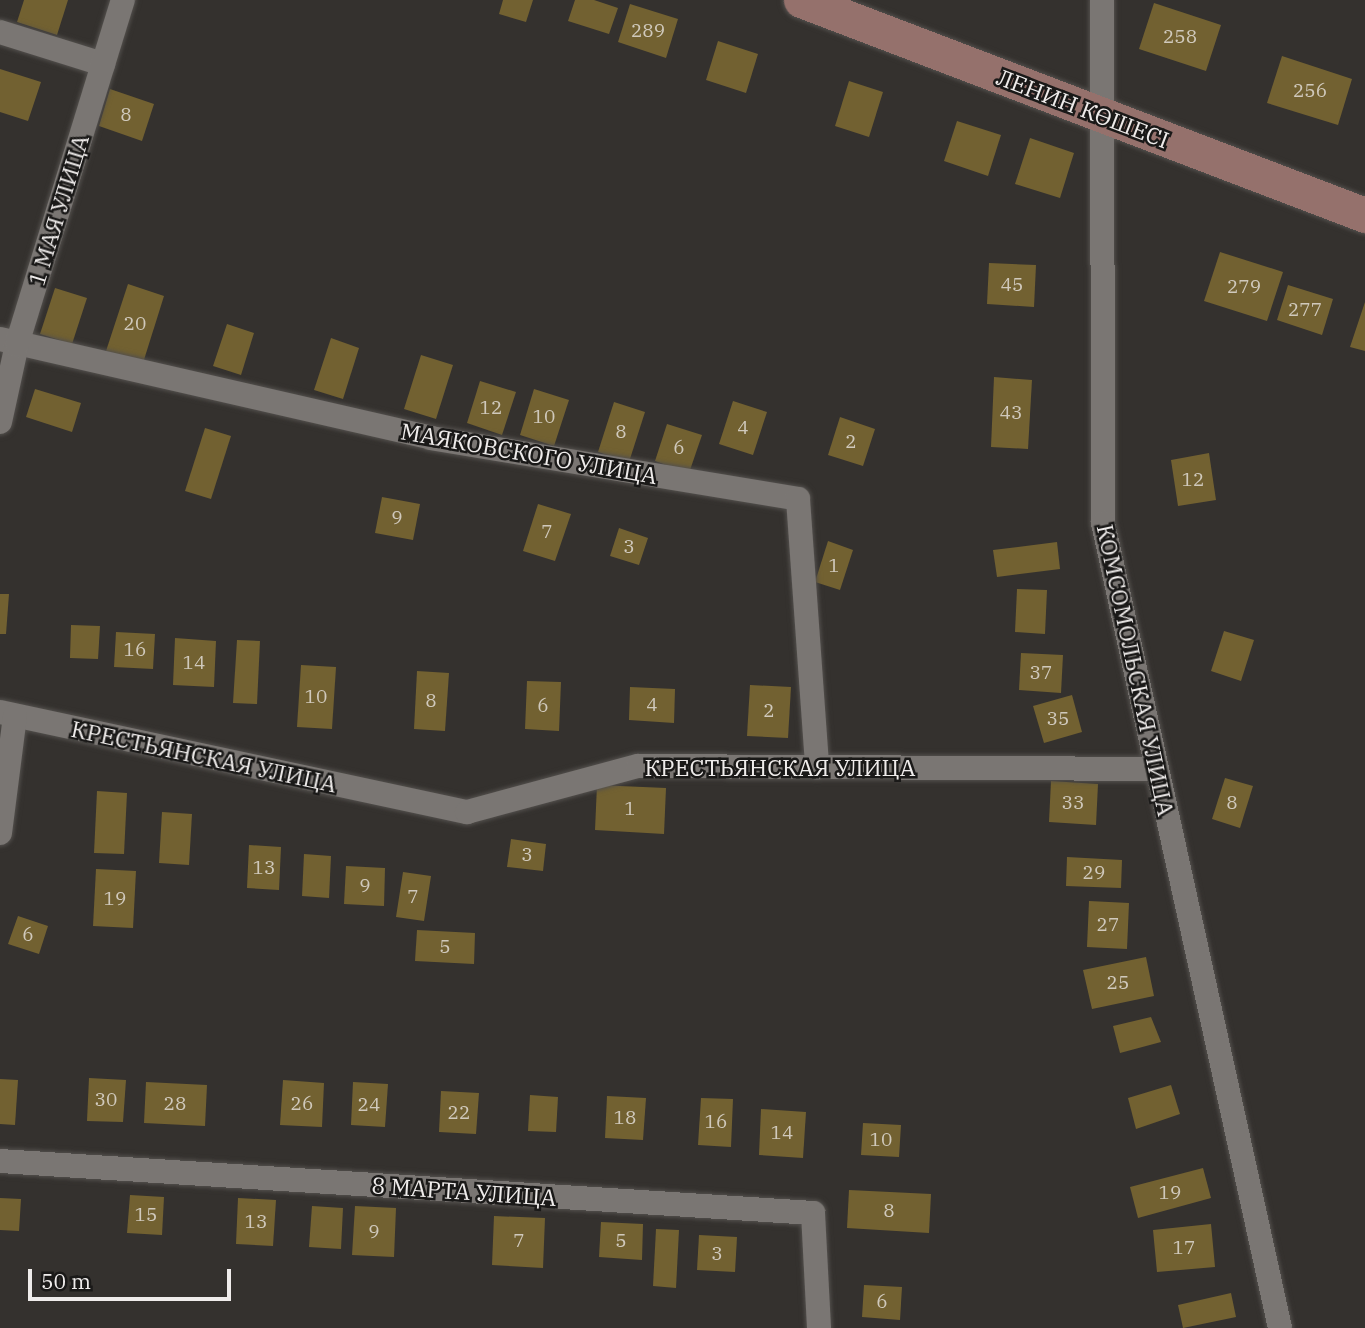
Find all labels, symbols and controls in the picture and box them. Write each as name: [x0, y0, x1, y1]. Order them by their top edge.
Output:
house number: 289: [631, 20, 665, 42]
house number: 258: [1163, 26, 1197, 48]
street label: ЛЕНИН КӨШЕСІ: [993, 62, 1173, 154]
house number: 256: [1293, 80, 1327, 102]
house number: 8: [120, 104, 132, 126]
street label: 1 МАЯ УЛИЦА: [22, 131, 94, 289]
house number: 45: [1001, 274, 1023, 296]
house number: 279: [1227, 276, 1261, 298]
house number: 277: [1288, 299, 1322, 321]
house number: 20: [124, 313, 146, 335]
house number: 12: [480, 397, 502, 419]
house number: 43: [1000, 402, 1022, 424]
house number: 10: [533, 406, 555, 428]
street label: МАЯКОВСКОГО УЛИЦА: [399, 417, 659, 489]
house number: 4: [737, 417, 749, 439]
house number: 8: [615, 421, 627, 443]
house number: 2: [845, 431, 857, 453]
house number: 6: [673, 437, 685, 459]
house number: 12: [1182, 469, 1204, 491]
house number: 9: [391, 507, 403, 529]
house number: 7: [541, 521, 553, 543]
street label: КОМСОМОЛЬСКАЯ УЛИЦА: [1092, 522, 1180, 818]
house number: 3: [623, 536, 635, 558]
house number: 1: [828, 555, 840, 577]
house number: 16: [124, 639, 146, 661]
house number: 14: [183, 652, 205, 674]
house number: 37: [1030, 662, 1052, 684]
house number: 10: [305, 686, 327, 708]
house number: 8: [425, 690, 437, 712]
house number: 4: [646, 694, 658, 716]
house number: 6: [537, 695, 549, 717]
house number: 2: [763, 700, 775, 722]
house number: 35: [1047, 708, 1069, 730]
street label: КРЕСТЬЯНСКАЯ УЛИЦА: [69, 714, 339, 798]
street label: КРЕСТЬЯНСКАЯ УЛИЦА: [645, 753, 915, 781]
house number: 33: [1062, 792, 1084, 814]
house number: 8: [1226, 792, 1238, 814]
house number: 1: [624, 798, 636, 820]
house number: 3: [521, 844, 533, 866]
house number: 13: [253, 857, 275, 879]
house number: 29: [1083, 862, 1105, 884]
house number: 9: [359, 875, 371, 897]
house number: 7: [407, 886, 419, 908]
house number: 19: [104, 888, 126, 910]
house number: 27: [1097, 914, 1119, 936]
house number: 6: [22, 924, 34, 946]
house number: 5: [439, 936, 451, 958]
house number: 25: [1107, 972, 1129, 994]
house number: 30: [95, 1089, 117, 1111]
house number: 28: [164, 1093, 186, 1115]
house number: 26: [291, 1093, 313, 1115]
house number: 24: [358, 1094, 380, 1116]
house number: 22: [448, 1102, 470, 1124]
house number: 18: [614, 1107, 636, 1129]
house number: 16: [705, 1111, 727, 1133]
house number: 14: [771, 1122, 793, 1144]
house number: 10: [870, 1129, 892, 1151]
street label: 8 МАРТА УЛИЦА: [371, 1171, 557, 1211]
house number: 19: [1159, 1182, 1181, 1204]
house number: 8: [883, 1200, 895, 1222]
house number: 15: [135, 1204, 157, 1226]
house number: 13: [245, 1211, 267, 1233]
house number: 9: [368, 1221, 380, 1243]
house number: 7: [513, 1230, 525, 1252]
house number: 5: [615, 1230, 627, 1252]
house number: 17: [1173, 1237, 1195, 1259]
house number: 3: [711, 1243, 723, 1265]
scale bar: [32, 1254, 234, 1298]
text: 50 m: [41, 1267, 91, 1295]
house number: 6: [876, 1291, 888, 1313]

